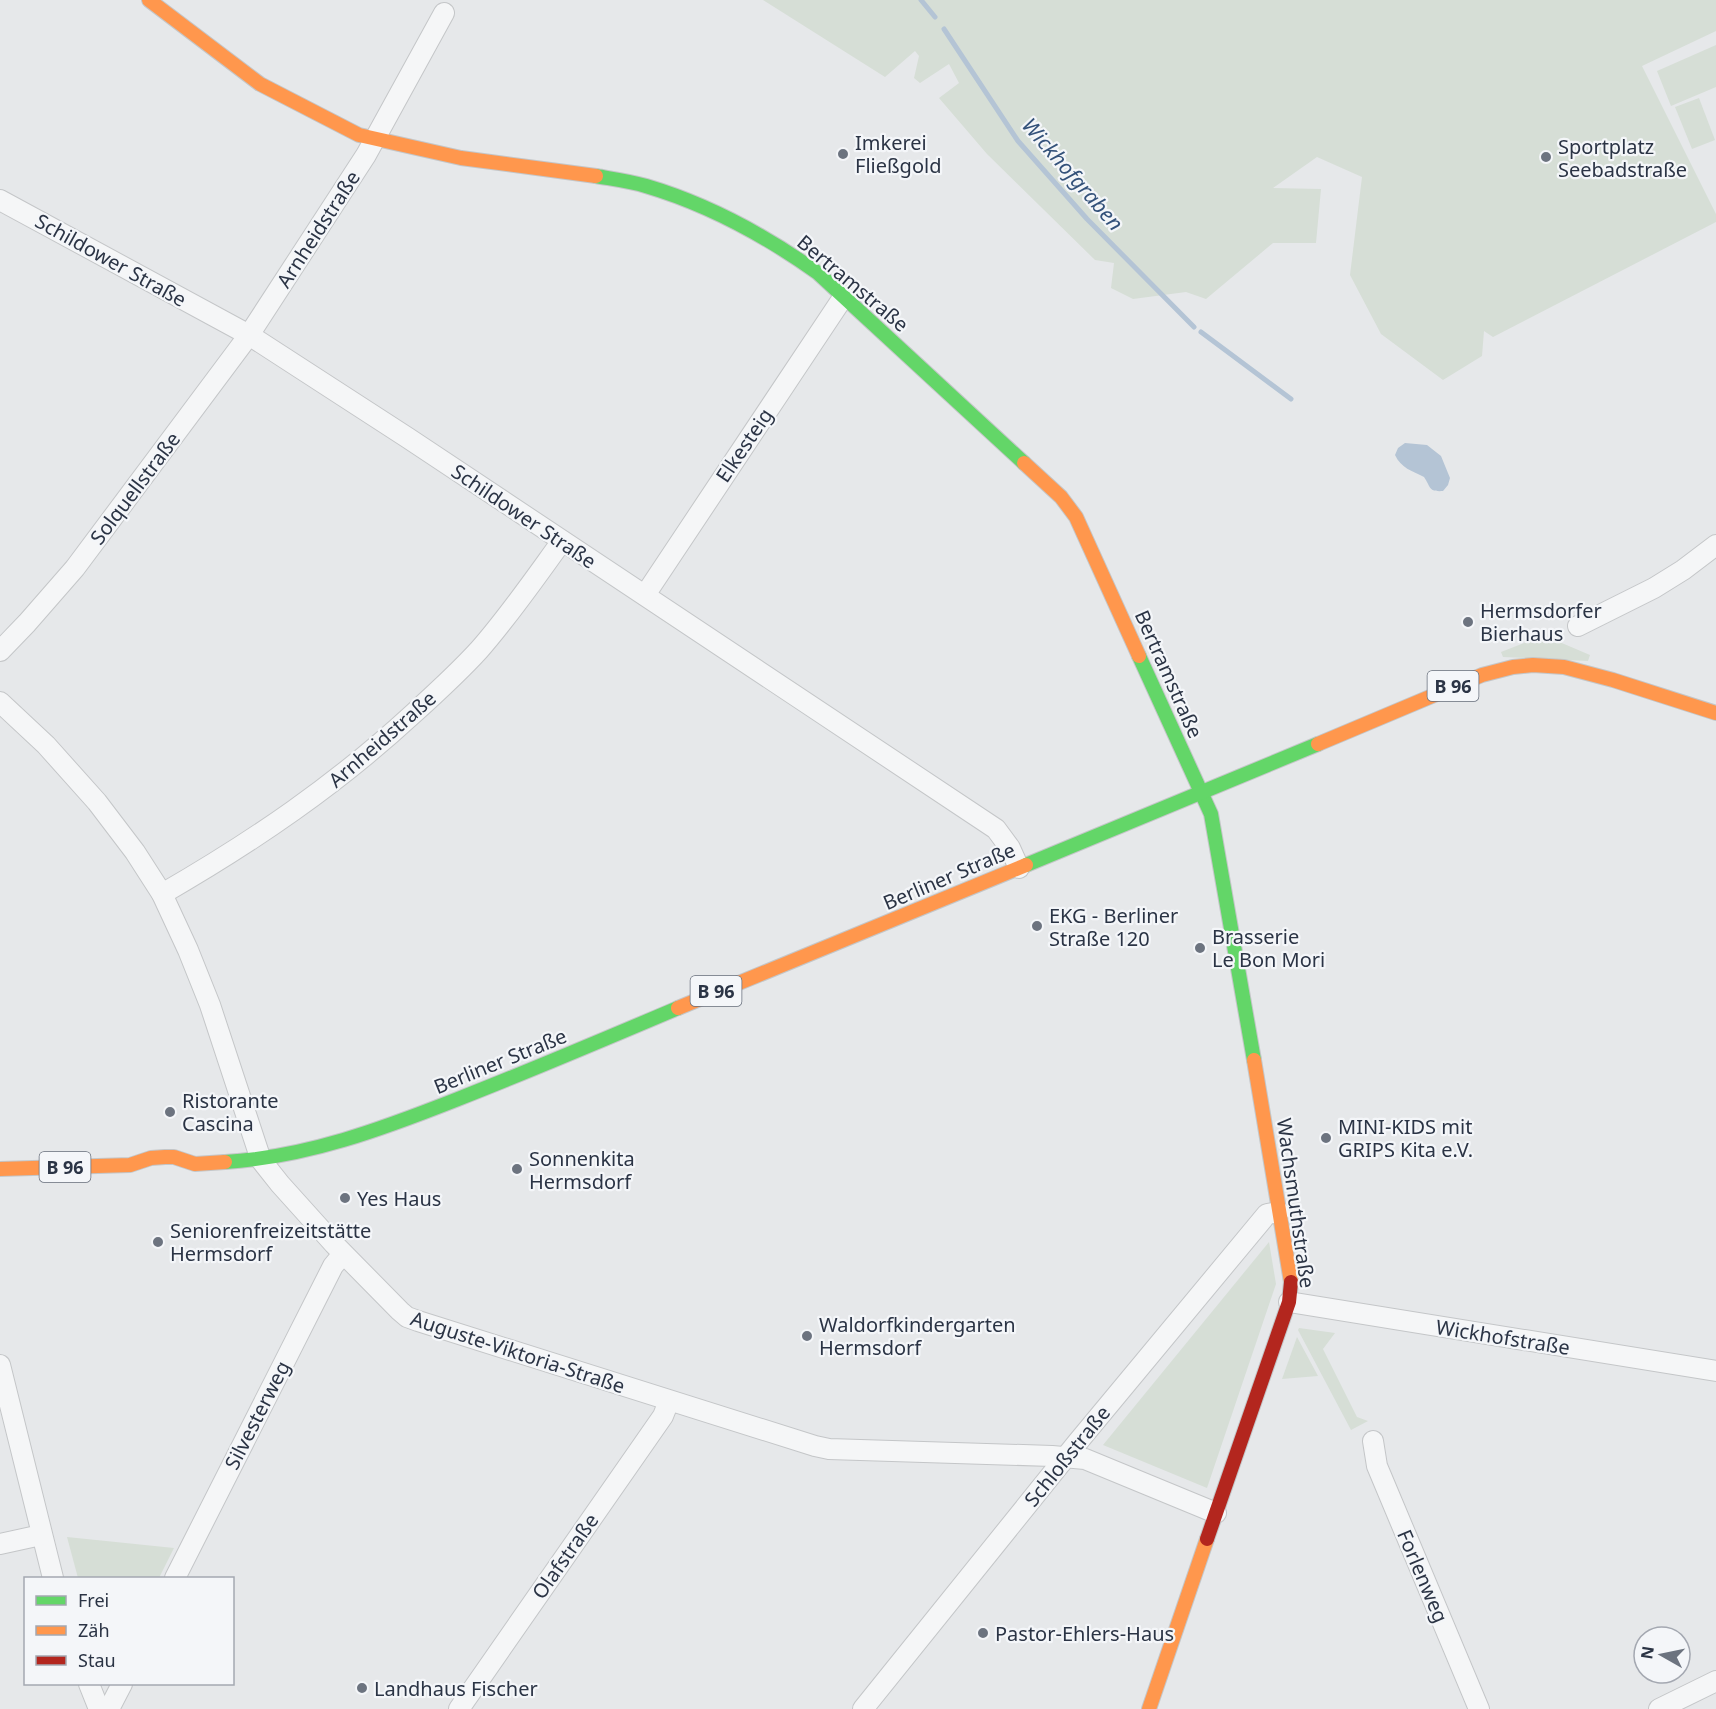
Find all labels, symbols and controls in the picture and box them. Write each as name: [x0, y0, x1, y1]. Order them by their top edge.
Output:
water label: Wickhofgraben: [1016, 112, 1130, 236]
place label: Imkerei Fließgold: [855, 129, 941, 179]
place label: Sportplatz Seebadstraße: [1558, 133, 1687, 183]
marker: Imkerei Fließgold: [836, 147, 850, 161]
marker: Sportplatz Seebadstraße: [1539, 150, 1553, 164]
street label: Arnheidstraße: [270, 165, 366, 293]
street label: Schildower Straße: [31, 207, 191, 313]
street label: Bertramstraße: [792, 229, 914, 337]
street label: Elkesteig: [709, 403, 779, 487]
street label: Solquellstraße: [84, 426, 186, 550]
street label: Schildower Straße: [446, 458, 602, 574]
place label: Hermsdorfer Bierhaus: [1480, 597, 1602, 647]
street label: Bertramstraße: [1129, 606, 1209, 742]
marker: Hermsdorfer Bierhaus: [1461, 615, 1475, 629]
road number: B 96: [1428, 671, 1478, 701]
street label: Arnheidstraße: [322, 685, 442, 793]
street label: Berliner Straße: [879, 836, 1019, 916]
place label: EKG - Berliner Straße 120: [1049, 902, 1178, 952]
marker: EKG - Berliner Straße 120: [1030, 919, 1044, 933]
place label: Brasserie Le Bon Mori: [1212, 923, 1325, 973]
marker: Brasserie Le Bon Mori: [1193, 941, 1207, 955]
road number: B 96: [690, 976, 742, 1006]
street label: Berliner Straße: [430, 1022, 570, 1100]
place label: Ristorante Cascina: [182, 1087, 278, 1137]
marker: Ristorante Cascina: [163, 1105, 177, 1119]
place label: MINI-KIDS mit GRIPS Kita e.V.: [1338, 1113, 1473, 1163]
street label: Wachsmuthstraße: [1271, 1116, 1321, 1290]
marker: MINI-KIDS mit GRIPS Kita e.V.: [1319, 1131, 1333, 1145]
place label: Sonnenkita Hermsdorf: [529, 1145, 635, 1195]
road number: B 96: [40, 1152, 90, 1182]
marker: Sonnenkita Hermsdorf: [510, 1162, 524, 1176]
place label: Yes Haus: [357, 1185, 441, 1212]
marker: Yes Haus: [338, 1191, 352, 1205]
place label: Seniorenfreizeitstätte Hermsdorf: [170, 1217, 371, 1267]
marker: Seniorenfreizeitstätte Hermsdorf: [151, 1235, 165, 1249]
street label: Auguste-Viktoria-Straße: [407, 1305, 629, 1399]
place label: Waldorfkindergarten Hermsdorf: [819, 1311, 1016, 1361]
street label: Wickhofstraße: [1434, 1313, 1572, 1361]
marker: Waldorfkindergarten Hermsdorf: [800, 1329, 814, 1343]
street label: Silvesterweg: [218, 1356, 296, 1474]
street label: Schloßstraße: [1018, 1400, 1116, 1512]
street label: Olafstraße: [526, 1508, 604, 1604]
street label: Forlenweg: [1391, 1525, 1455, 1627]
legend: [24, 1577, 234, 1685]
text: Frei: [78, 1588, 109, 1612]
text: Zäh: [78, 1618, 110, 1642]
place label: Pastor-Ehlers-Haus: [995, 1620, 1174, 1647]
north arrow: [1632, 1625, 1692, 1685]
marker: Pastor-Ehlers-Haus: [976, 1626, 990, 1640]
text: N: [1635, 1645, 1659, 1661]
text: Stau: [78, 1648, 116, 1672]
place label: Landhaus Fischer: [374, 1675, 538, 1702]
marker: Landhaus Fischer: [355, 1681, 369, 1695]

